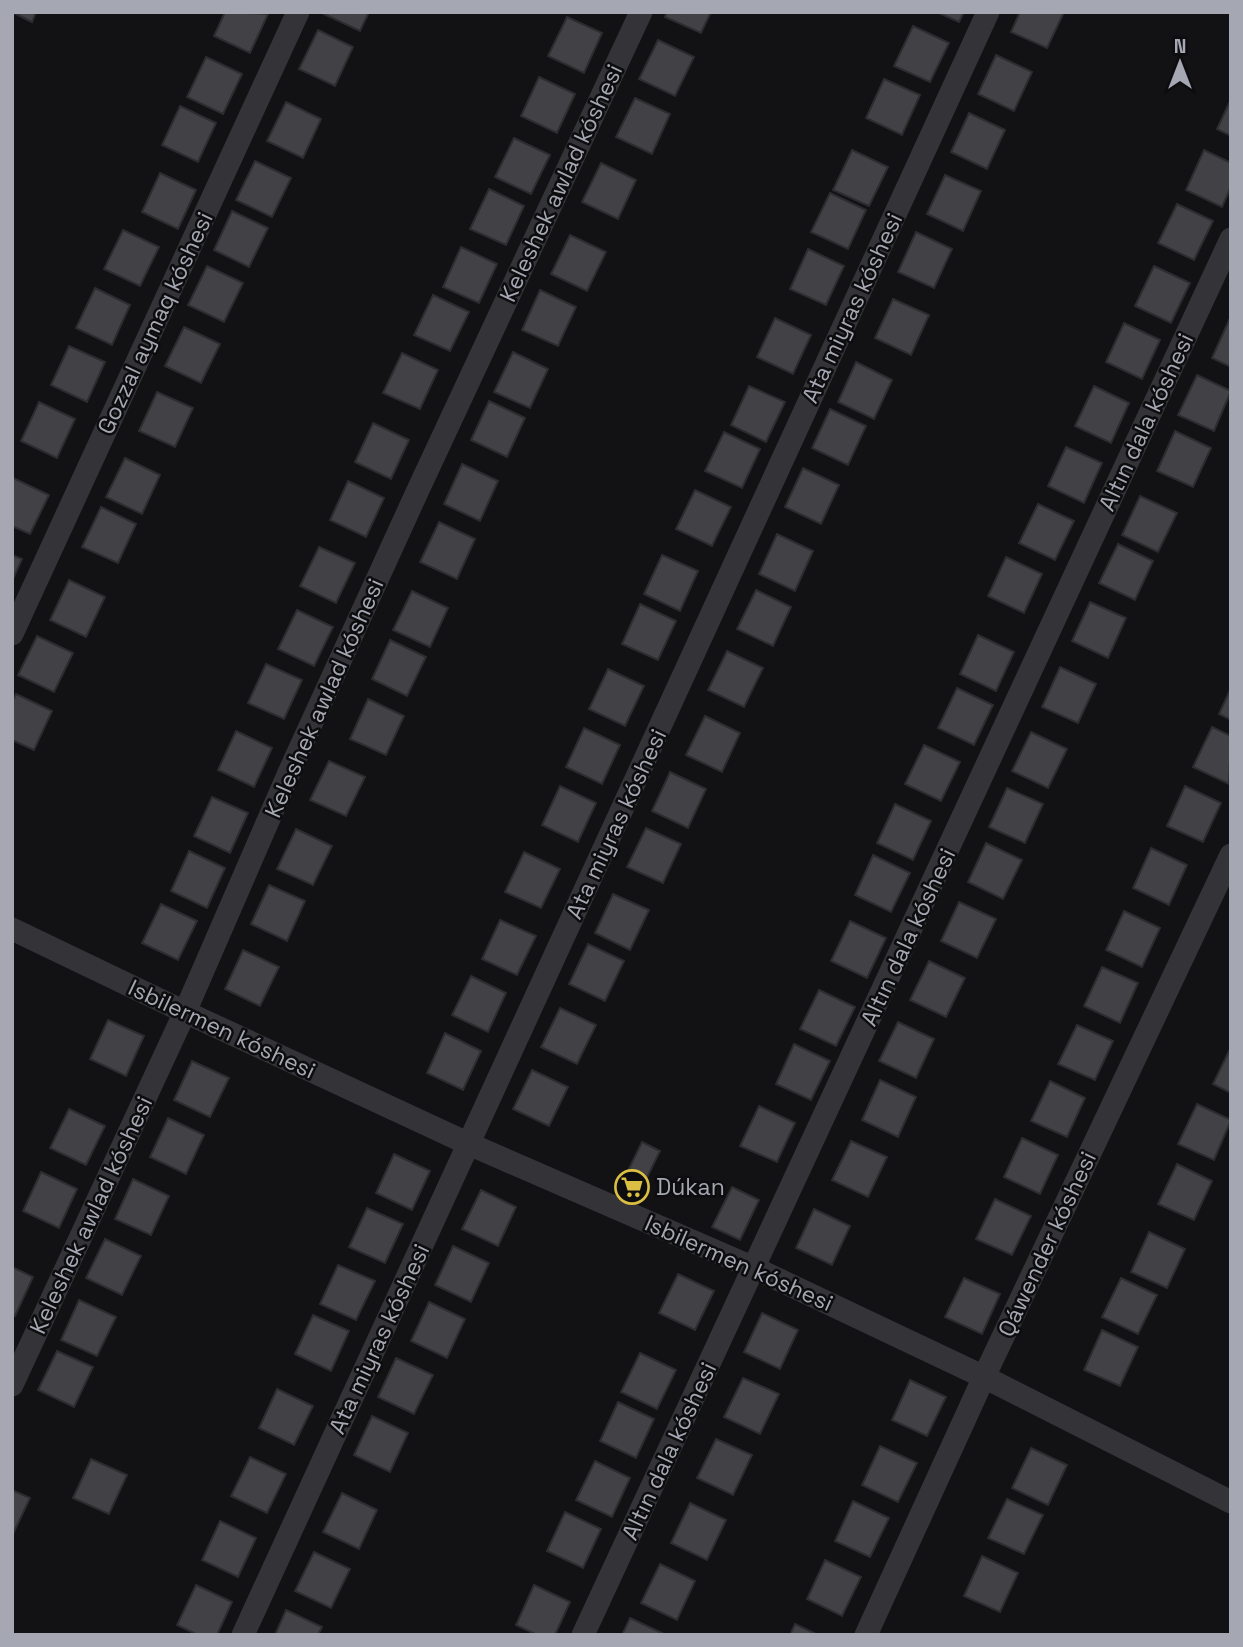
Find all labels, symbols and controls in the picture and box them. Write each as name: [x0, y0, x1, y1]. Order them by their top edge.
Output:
north arrow: [1145, 28, 1215, 98]
text: N: [1174, 34, 1186, 59]
street label: Keleshek awlad kóshesi: [493, 59, 629, 307]
street label: Gozzal aymaq kóshesi: [90, 207, 220, 439]
street label: Ata miyras kóshesi: [795, 208, 909, 408]
street label: Altın dala kóshesi: [1092, 328, 1200, 516]
street label: Keleshek awlad kóshesi: [258, 574, 390, 822]
street label: Ata miyras kóshesi: [559, 724, 673, 924]
street label: Altın dala kóshesi: [854, 843, 962, 1031]
street label: Isbilermen kóshesi: [124, 972, 320, 1086]
street label: Keleshek awlad kóshesi: [23, 1091, 159, 1339]
street label: Qáwender kóshesi: [991, 1147, 1103, 1341]
supermarket icon: Dúkan: [613, 1168, 651, 1206]
place label: Dúkan: [656, 1172, 725, 1202]
street label: Isbilermen kóshesi: [640, 1208, 838, 1318]
street label: Ata miyras kóshesi: [322, 1239, 436, 1439]
street label: Altın dala kóshesi: [615, 1357, 723, 1545]

